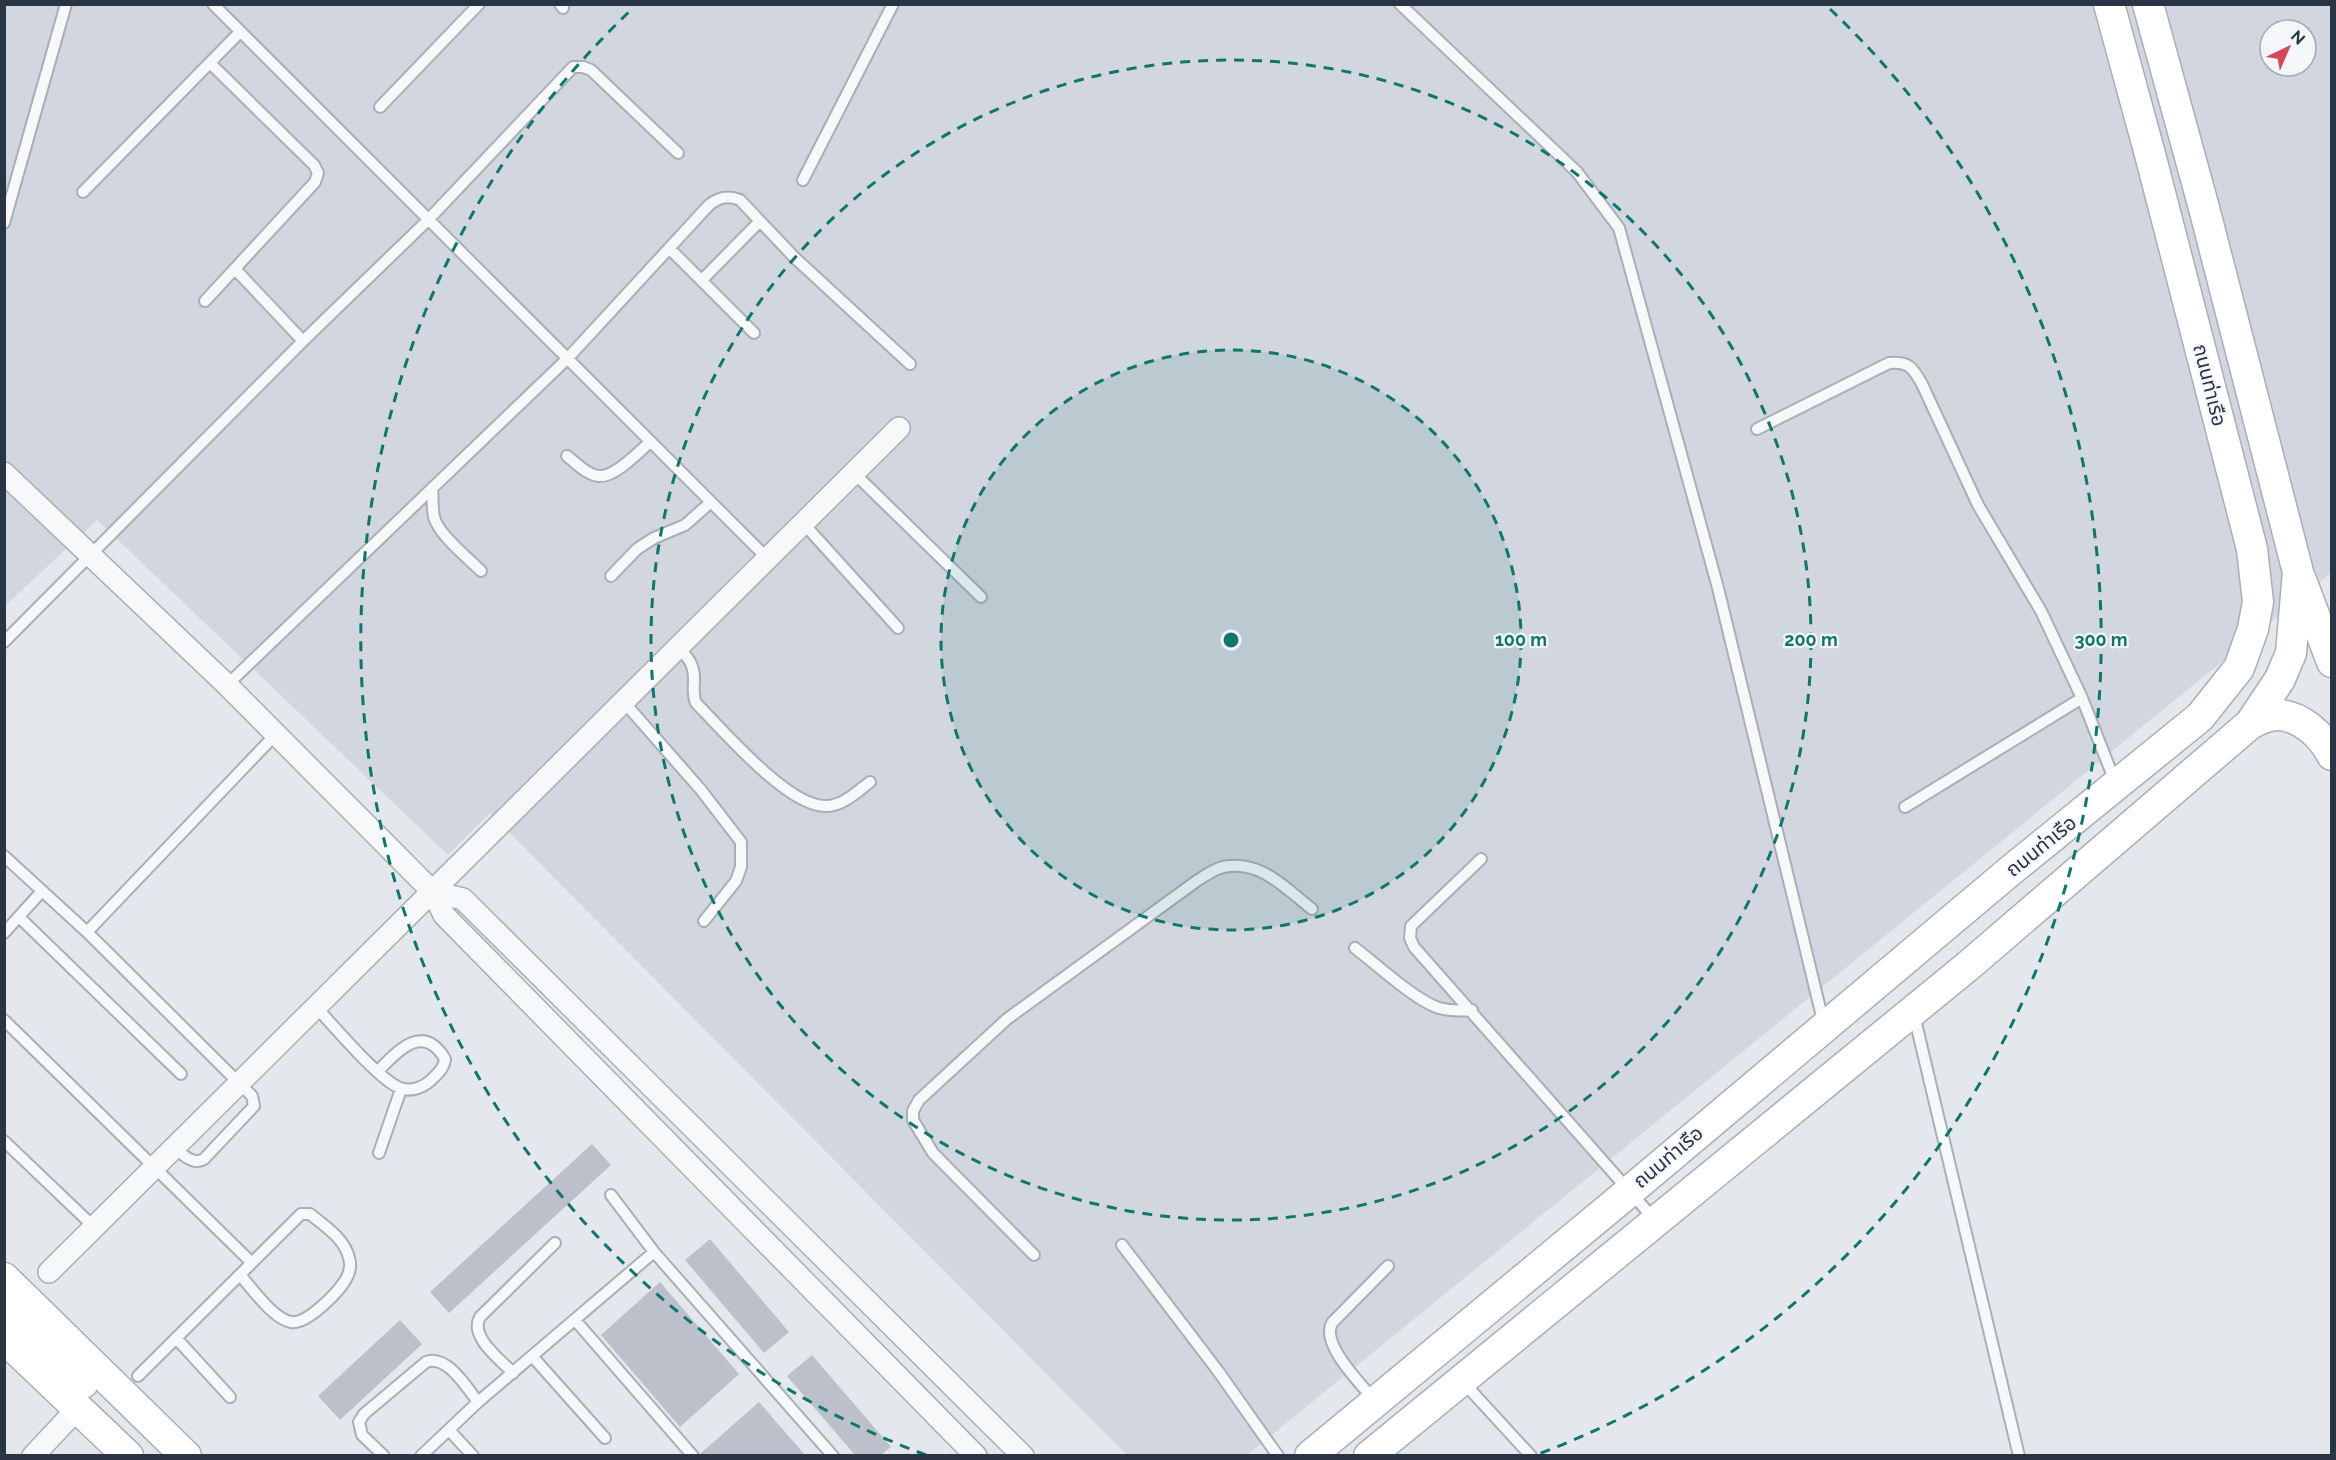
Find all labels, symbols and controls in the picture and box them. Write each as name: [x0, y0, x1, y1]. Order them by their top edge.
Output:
north arrow: [2258, 18, 2318, 78]
text: N: [2287, 26, 2309, 49]
street label: ถนนท่าเรือ: [2188, 341, 2232, 429]
text: 100 m: [1495, 629, 1547, 650]
text: 200 m: [1784, 629, 1838, 650]
text: 300 m: [2074, 629, 2128, 650]
centre of rings: [1221, 630, 1241, 650]
street label: ถนนท่าเรือ: [2001, 810, 2081, 882]
street label: ถนนท่าเรือ: [1628, 1121, 1708, 1193]

